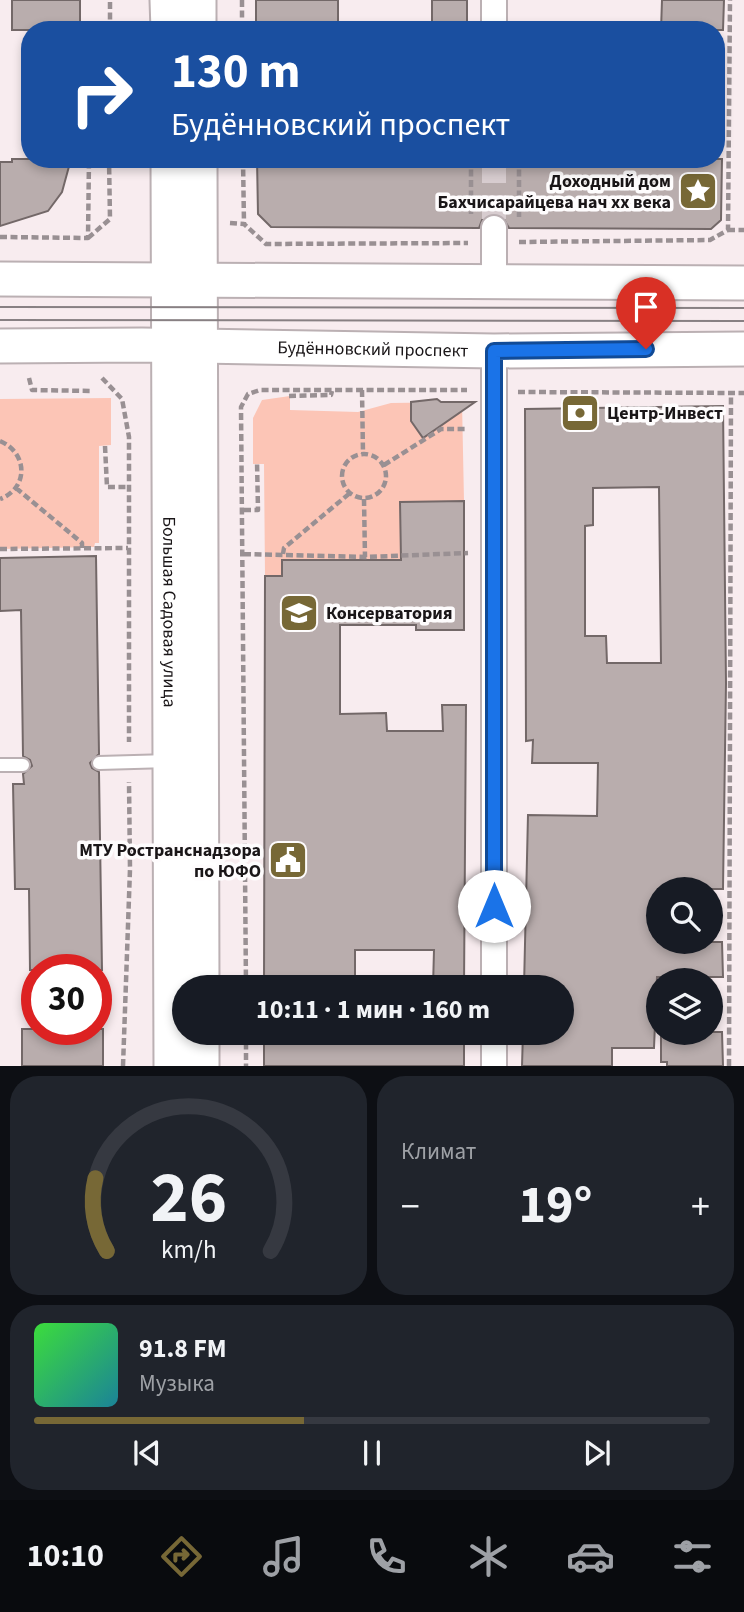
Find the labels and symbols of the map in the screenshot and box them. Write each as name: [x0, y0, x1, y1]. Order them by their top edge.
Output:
place label: Доходный дом Бахчисарайцева нач xx века: [437, 169, 671, 215]
place icon: Доходный дом Бахчисарайцева нач xx века: [677, 170, 719, 212]
pin: [616, 277, 676, 349]
street label: Будённовский проспект: [277, 335, 469, 363]
bank icon: Центр-Инвест: [559, 392, 601, 434]
place label: Центр-Инвест: [607, 401, 723, 426]
street label: Большая Садовая улица: [157, 516, 182, 708]
school or university icon: Консерватория: [278, 592, 320, 634]
place label: Консерватория: [326, 601, 453, 626]
place label: МТУ Ространснадзора по ЮФО: [79, 838, 261, 884]
public building icon: МТУ Ространснадзора по ЮФО: [267, 839, 309, 881]
position arrow: [457, 869, 531, 943]
speed limit sign: 30: [21, 954, 112, 1045]

